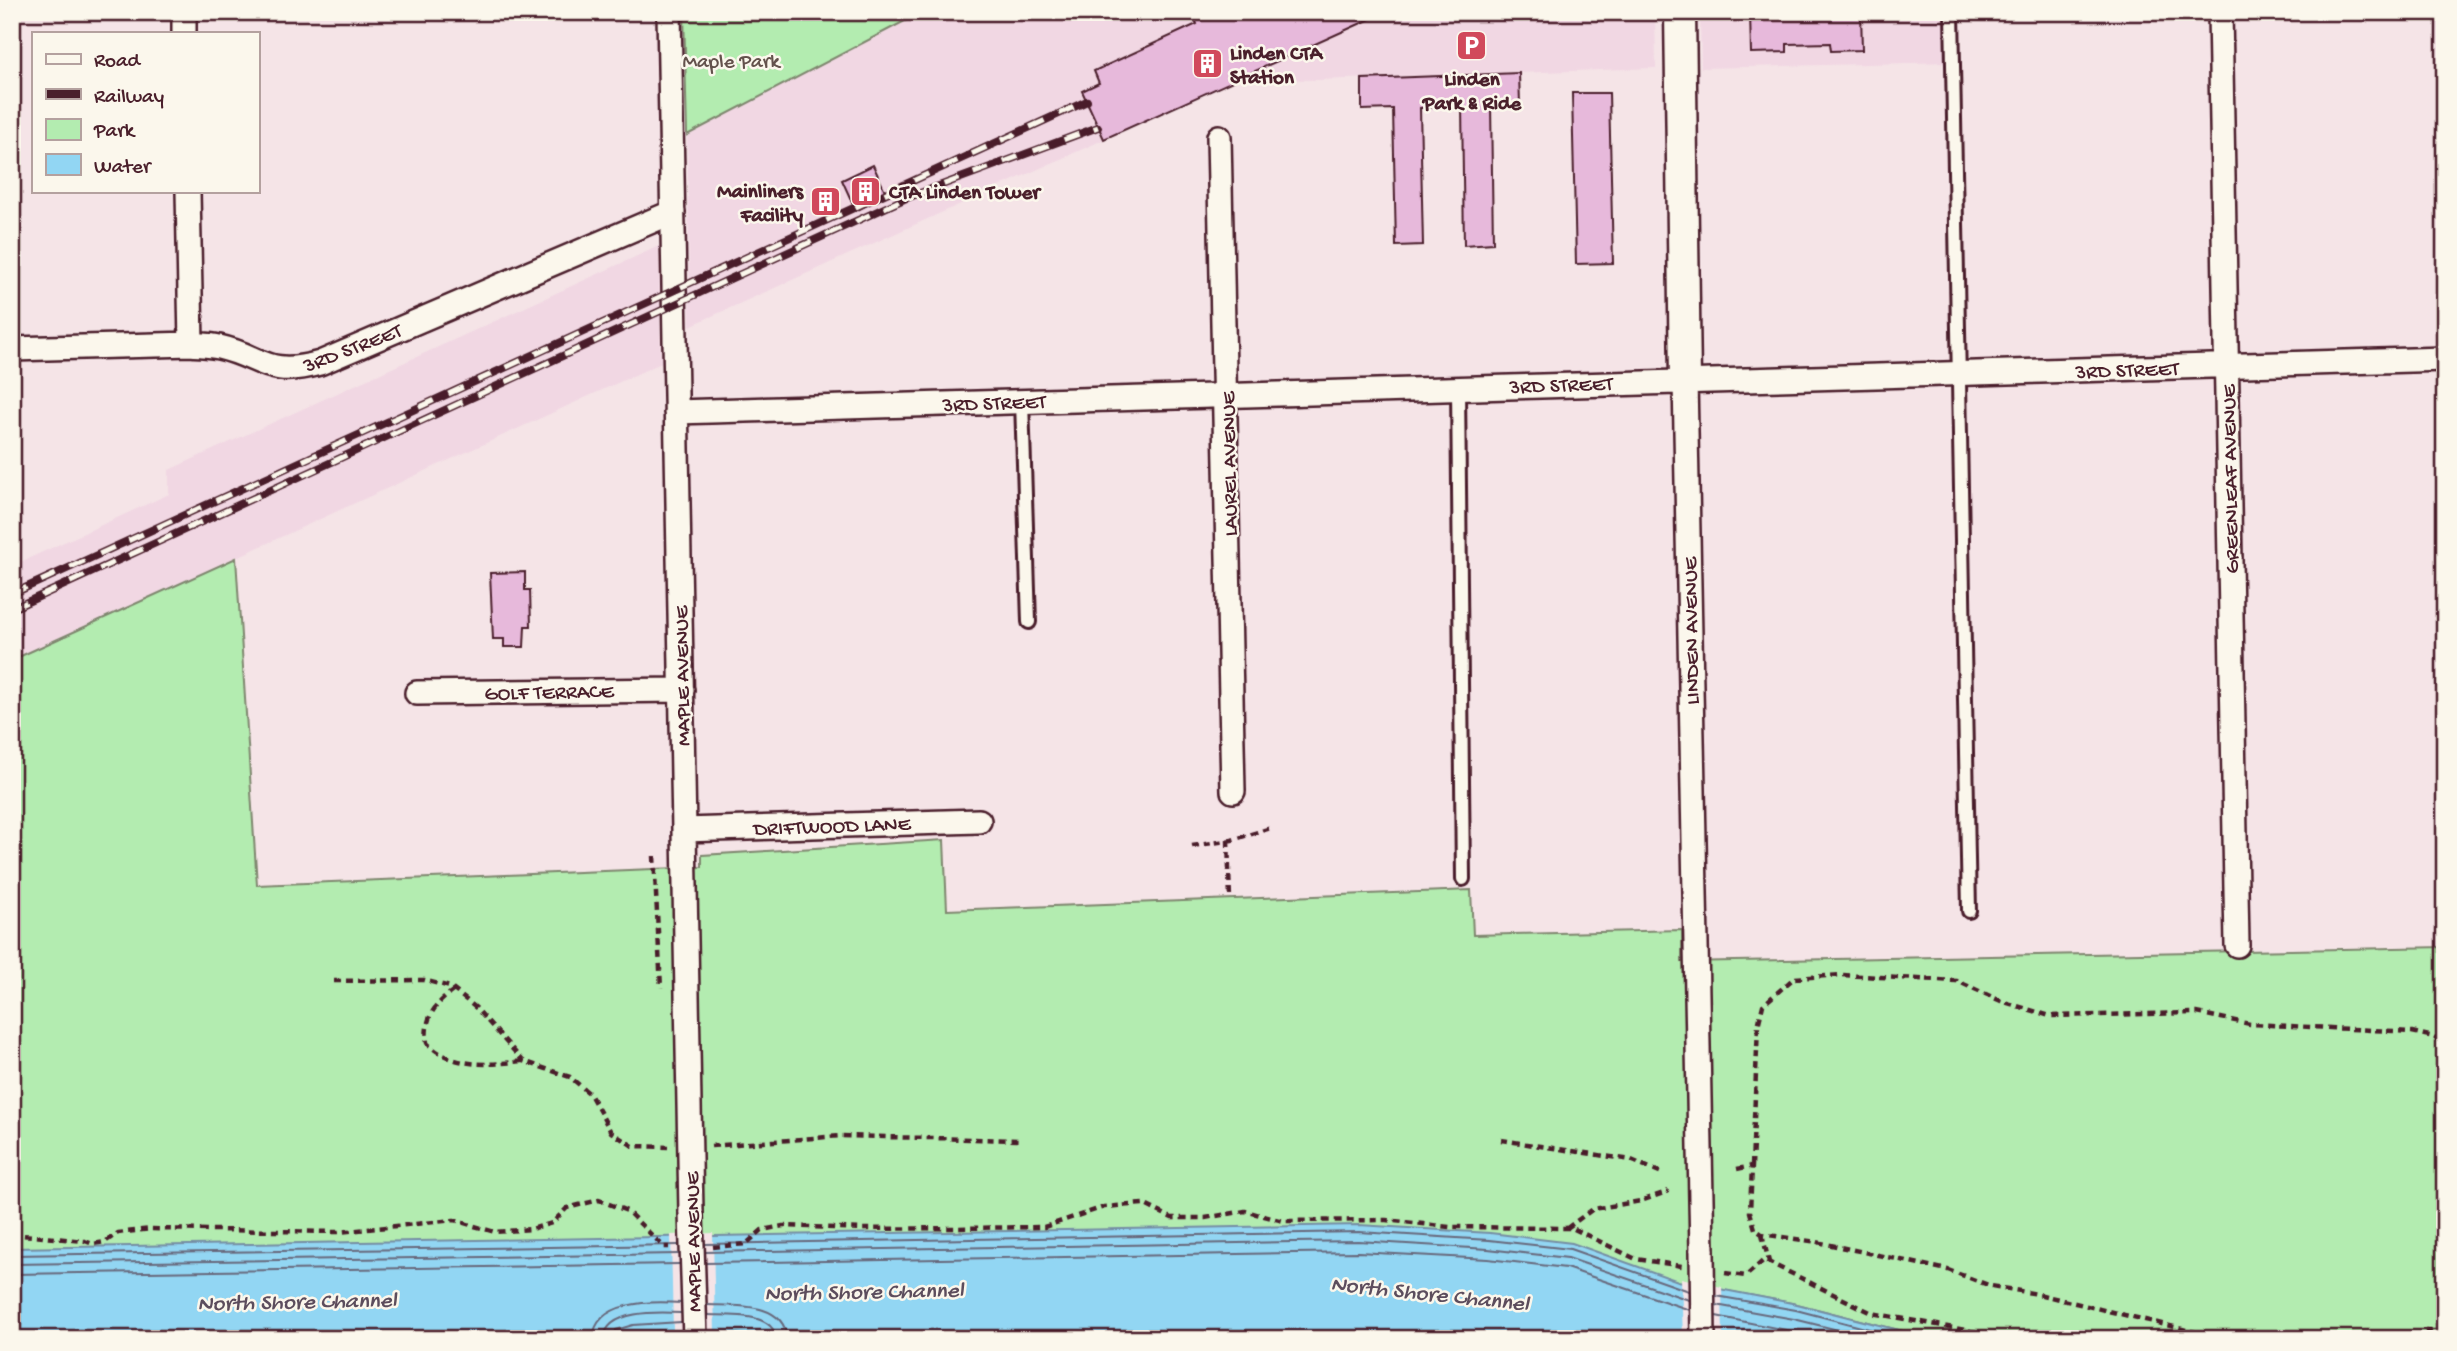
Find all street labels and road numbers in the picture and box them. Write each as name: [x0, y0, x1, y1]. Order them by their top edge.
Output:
street label: 3RD STREET: [299, 320, 407, 381]
street label: 3RD STREET: [2074, 358, 2180, 387]
street label: 3RD STREET: [1508, 373, 1614, 402]
street label: GREENLEAF AVENUE: [2218, 383, 2247, 574]
street label: LAUREL AVENUE: [1218, 390, 1245, 537]
street label: 3RD STREET: [941, 391, 1047, 420]
street label: LINDEN AVENUE: [1680, 556, 1707, 705]
street label: MAPLE AVENUE: [671, 605, 698, 746]
street label: GOLF TERRACE: [484, 681, 615, 708]
street label: DRIFTWOOD LANE: [751, 813, 912, 844]
street label: MAPLE AVENUE: [682, 1171, 709, 1312]

